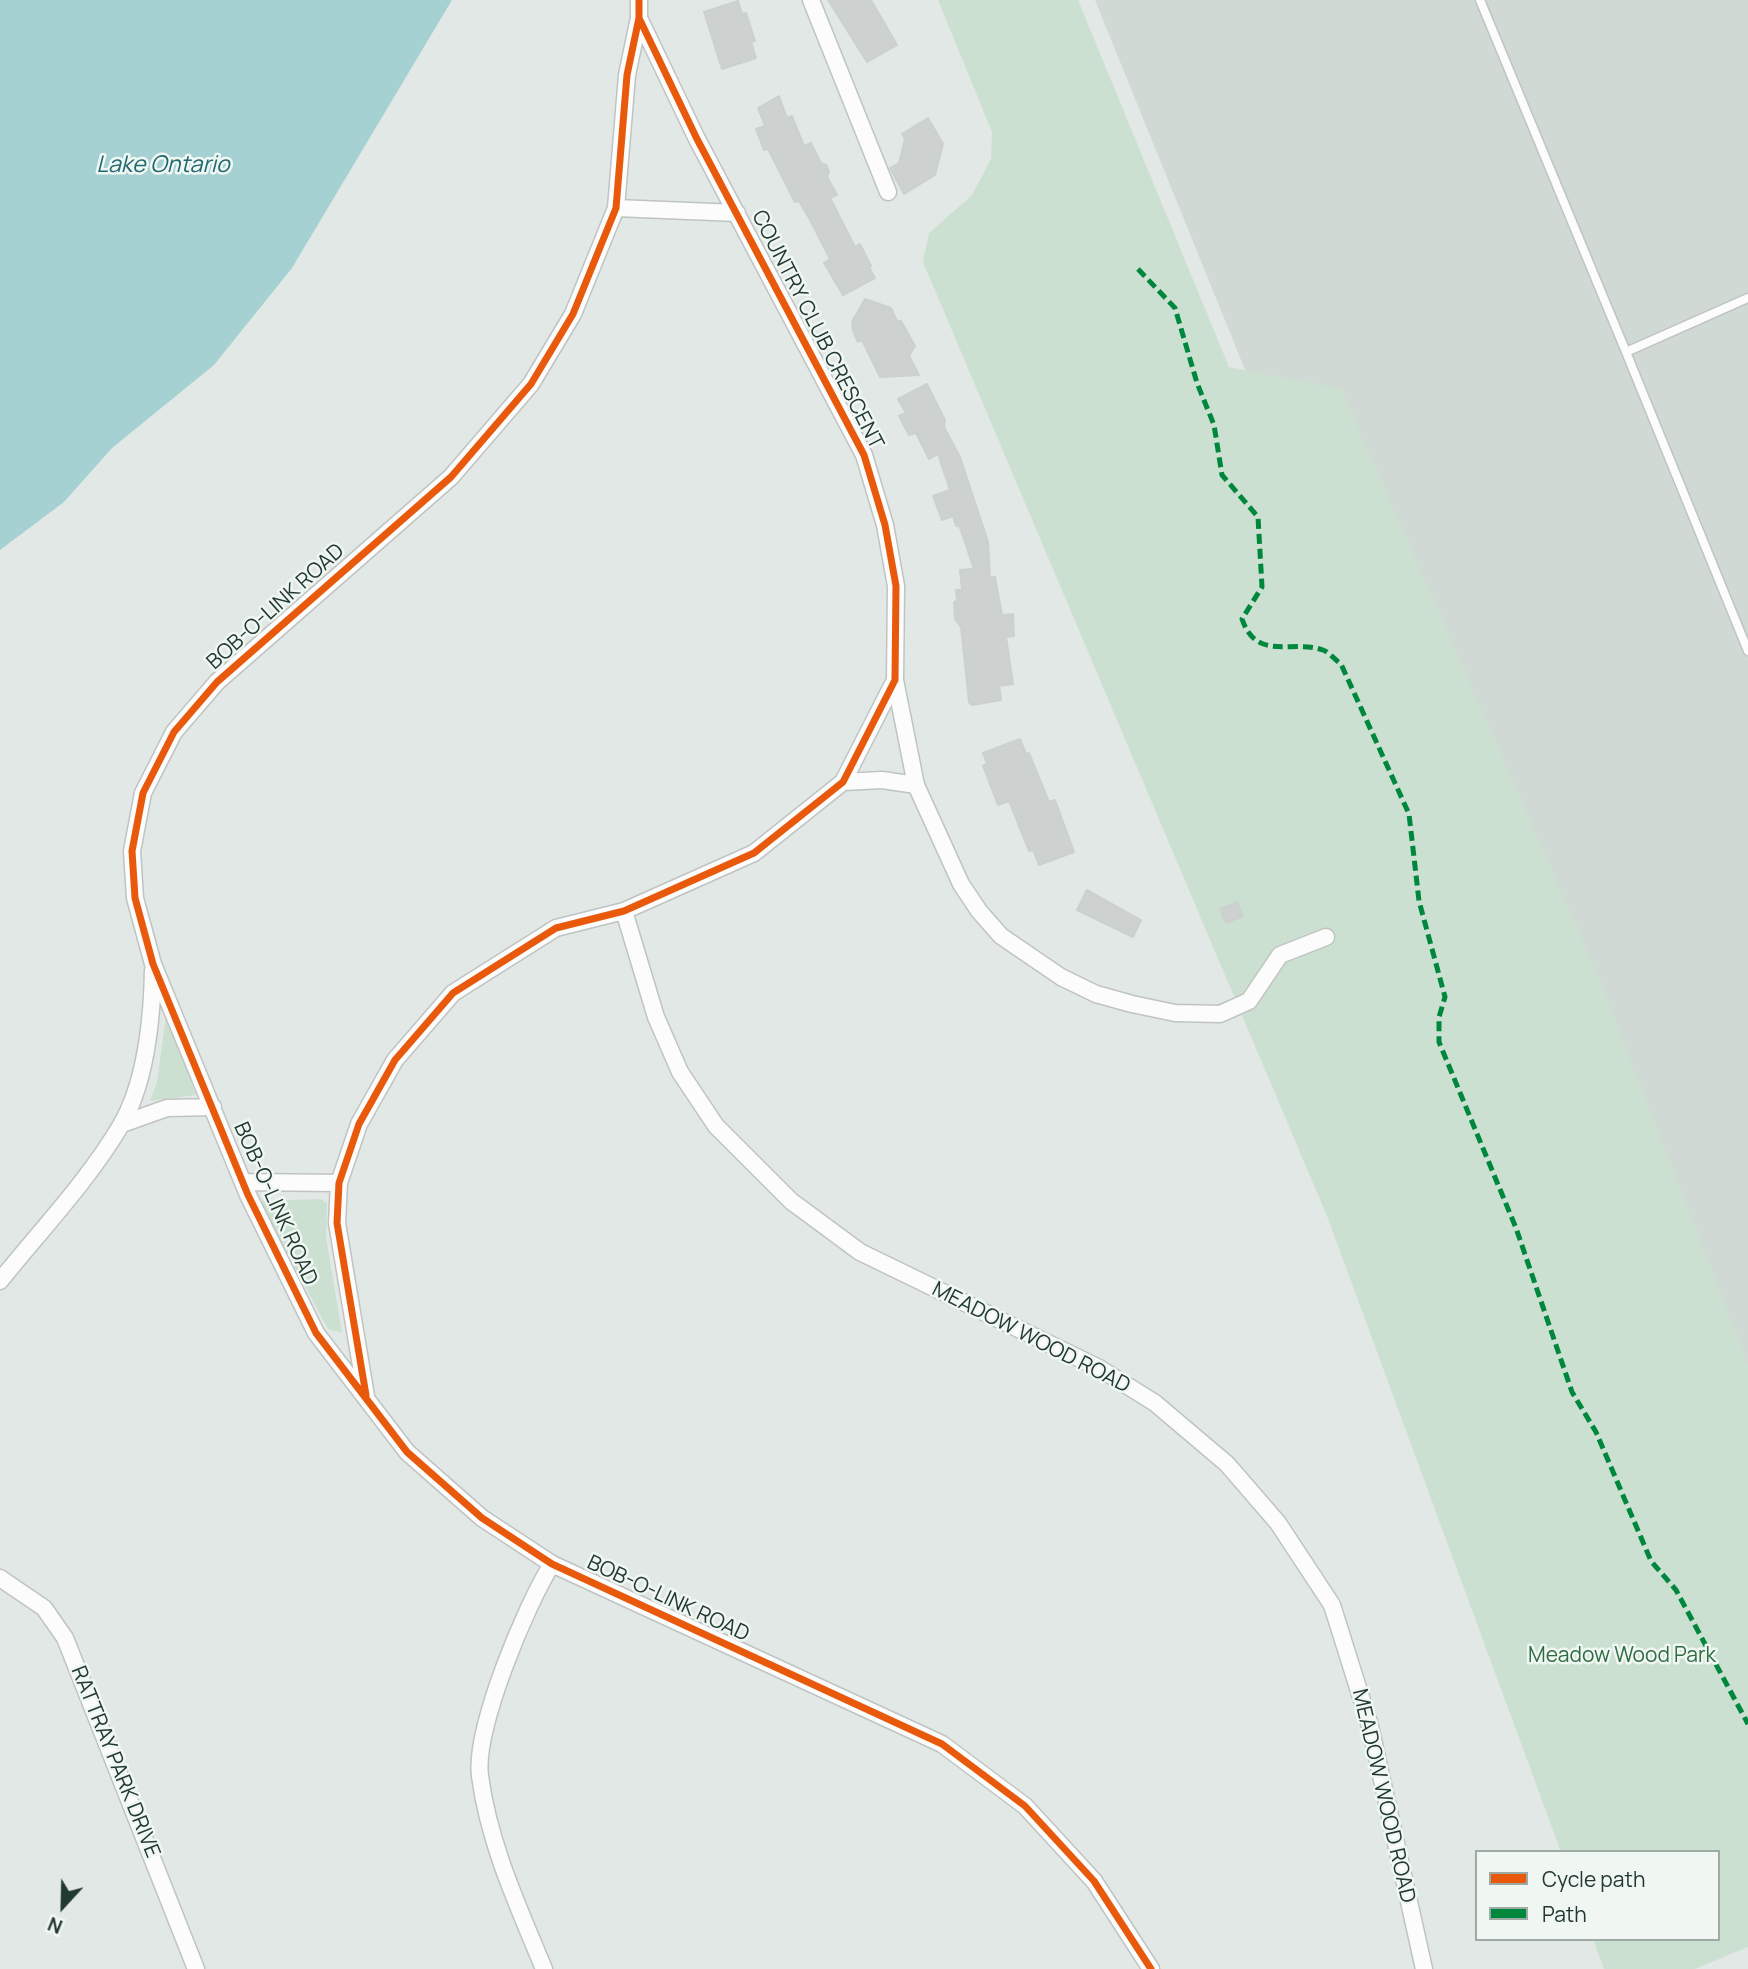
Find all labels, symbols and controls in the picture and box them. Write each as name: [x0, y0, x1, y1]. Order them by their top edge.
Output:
water label: Lake Ontario: [96, 152, 230, 180]
street label: COUNTRY CLUB CRESCENT: [746, 206, 888, 454]
street label: BOB-O-LINK ROAD: [202, 539, 350, 675]
street label: BOB-O-LINK ROAD: [228, 1119, 322, 1289]
street label: MEADOW WOOD ROAD: [928, 1277, 1134, 1399]
street label: BOB-O-LINK ROAD: [583, 1550, 753, 1648]
park label: Meadow Wood Park: [1528, 1643, 1716, 1669]
street label: RATTRAY PARK DRIVE: [65, 1662, 165, 1862]
street label: MEADOW WOOD ROAD: [1346, 1687, 1420, 1905]
legend: [1475, 1850, 1720, 1941]
text: Cycle path: [1542, 1865, 1645, 1893]
north arrow: [28, 1871, 98, 1941]
text: Path: [1542, 1900, 1587, 1928]
text: N: [44, 1911, 66, 1940]

